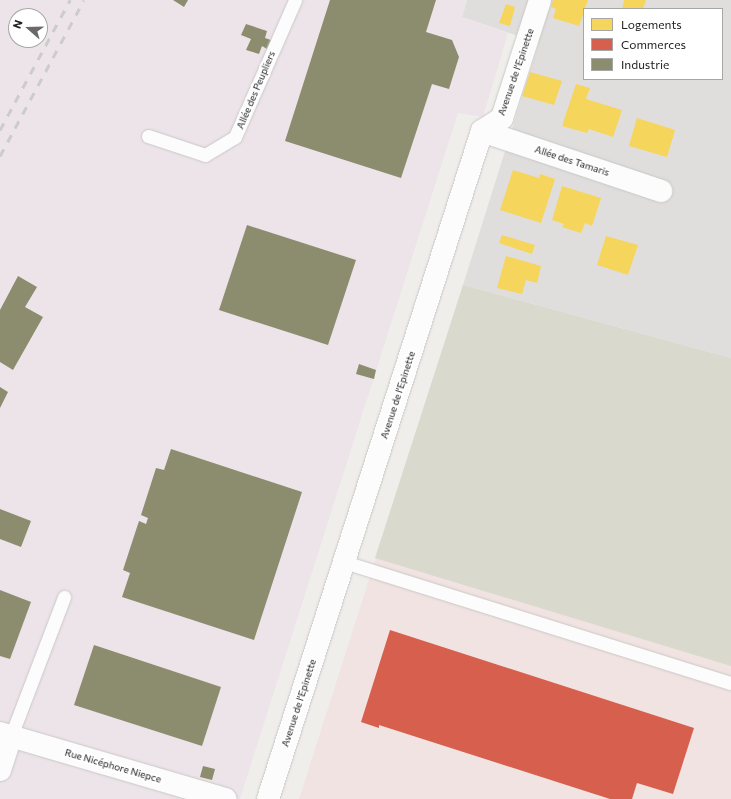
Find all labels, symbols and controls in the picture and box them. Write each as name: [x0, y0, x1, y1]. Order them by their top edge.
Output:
north arrow: [8, 8, 48, 48]
legend: [583, 8, 723, 80]
text: Logements: [621, 17, 682, 31]
text: N: [10, 18, 25, 30]
street label: Avenue de l'Epinette: [495, 27, 537, 117]
text: Commerces: [621, 37, 686, 51]
street label: Allée des Peupliers: [234, 49, 278, 131]
text: Industrie: [621, 57, 669, 71]
street label: Allée des Tamaris: [533, 143, 611, 179]
street label: Avenue de l'Epinette: [378, 350, 418, 440]
street label: Avenue de l'Epinette: [279, 658, 319, 748]
street label: Rue Nicéphore Niepce: [63, 746, 163, 786]

